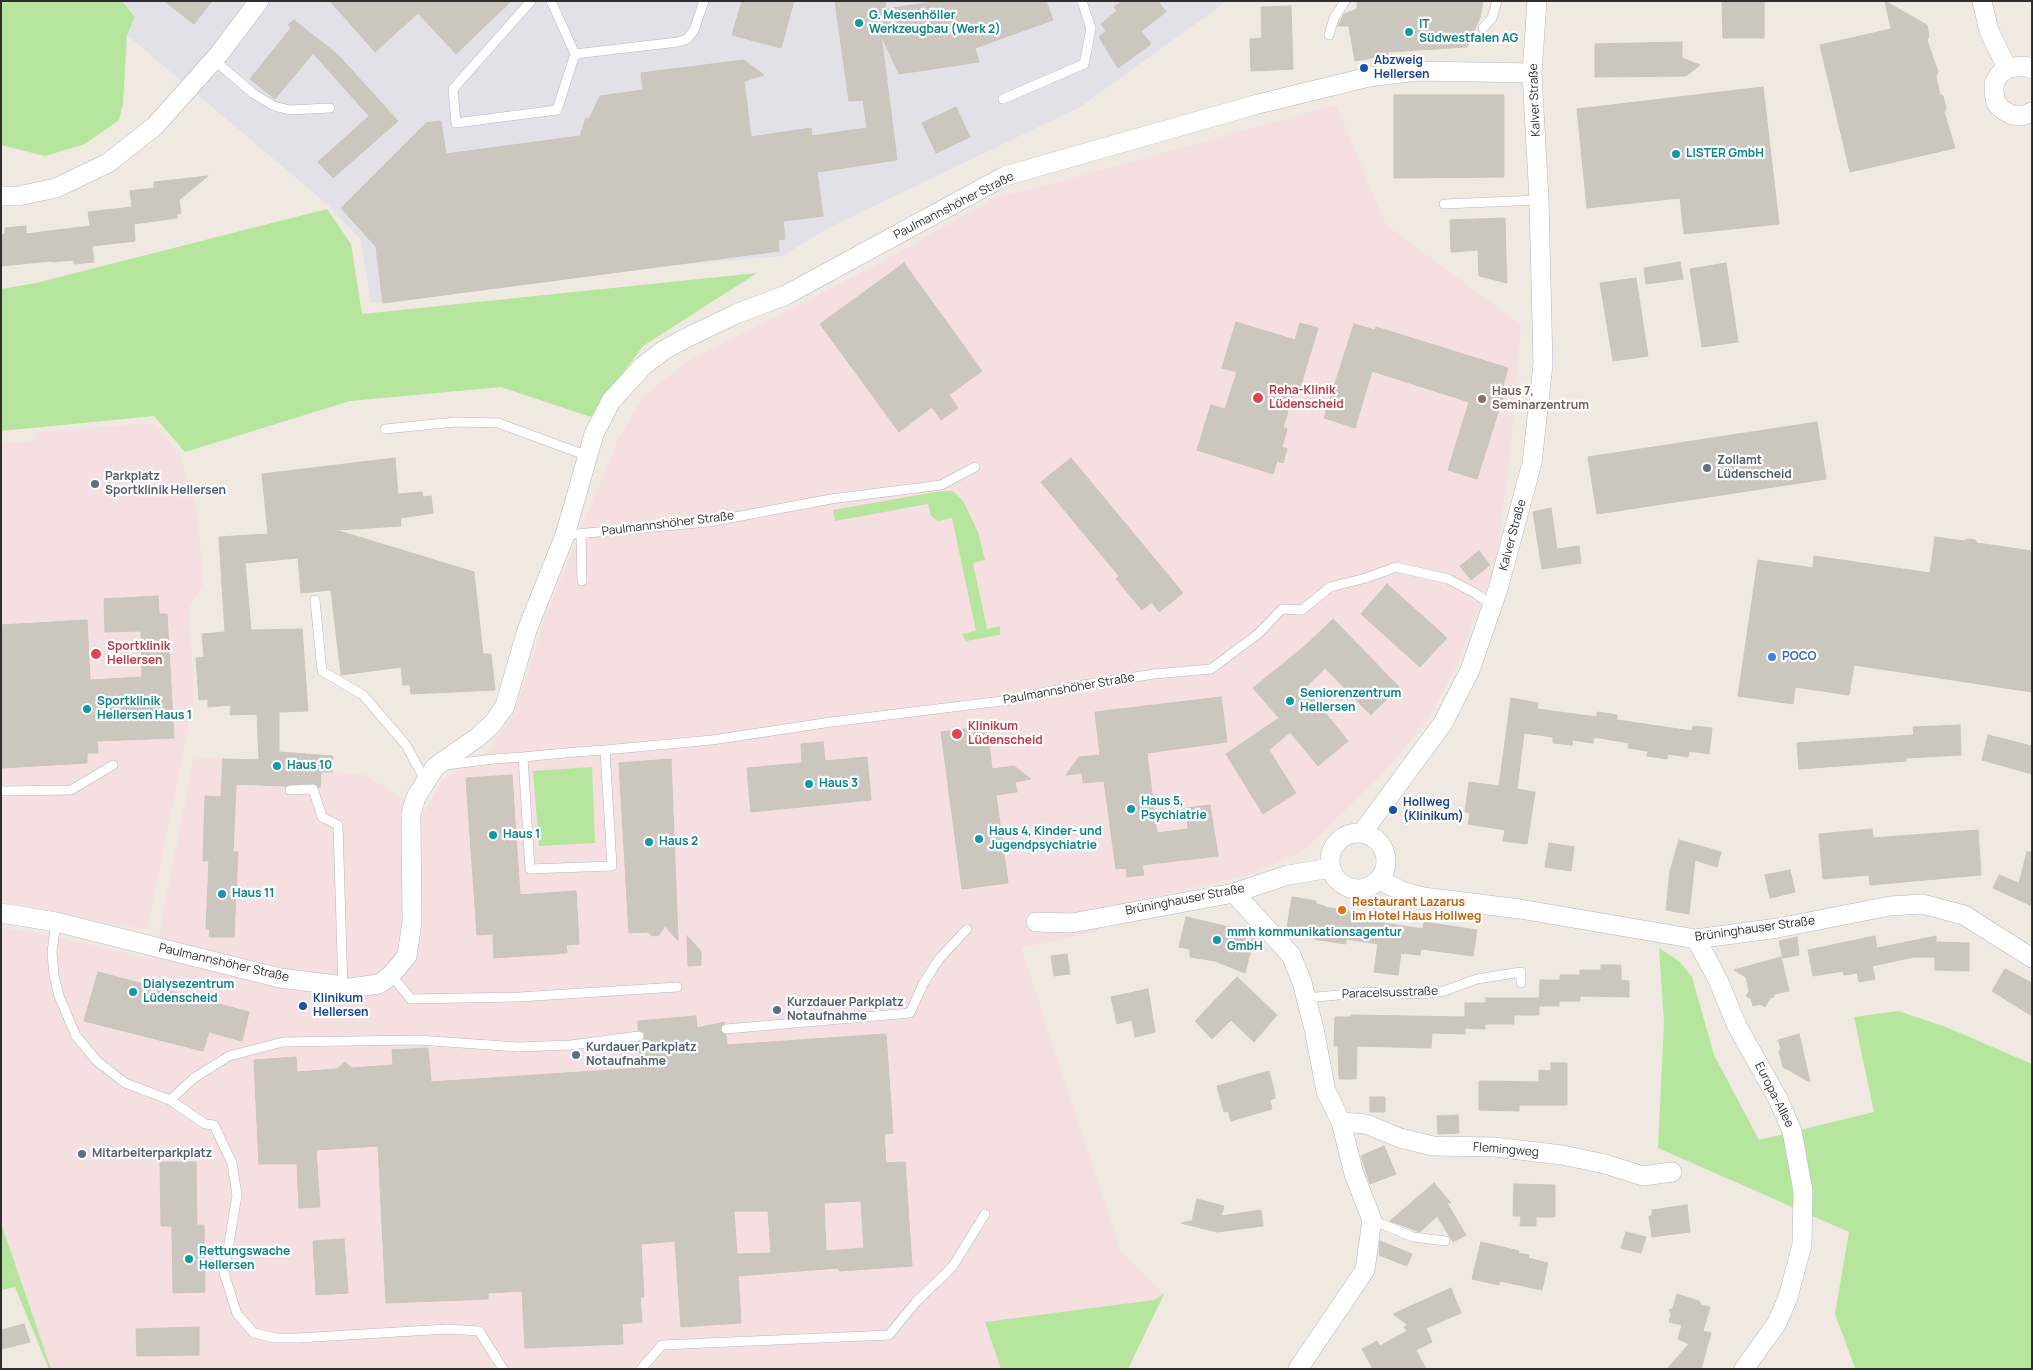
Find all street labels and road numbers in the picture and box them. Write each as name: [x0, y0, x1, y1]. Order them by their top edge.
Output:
street label: Kalver Straße: [1527, 63, 1543, 137]
street label: Paulmannshöher Straße: [891, 169, 1017, 243]
street label: Kalver Straße: [1497, 498, 1529, 572]
street label: Paulmannshöher Straße: [601, 509, 735, 539]
street label: Paulmannshöher Straße: [1002, 670, 1136, 708]
street label: Brüninghauser Straße: [1124, 881, 1246, 919]
street label: Brüninghauser Straße: [1694, 913, 1816, 945]
street label: Paulmannshöher Straße: [157, 941, 291, 985]
street label: Paracelsusstraße: [1342, 984, 1438, 1002]
street label: Europa-Allee: [1751, 1060, 1797, 1130]
street label: Flemingweg: [1473, 1140, 1539, 1160]

